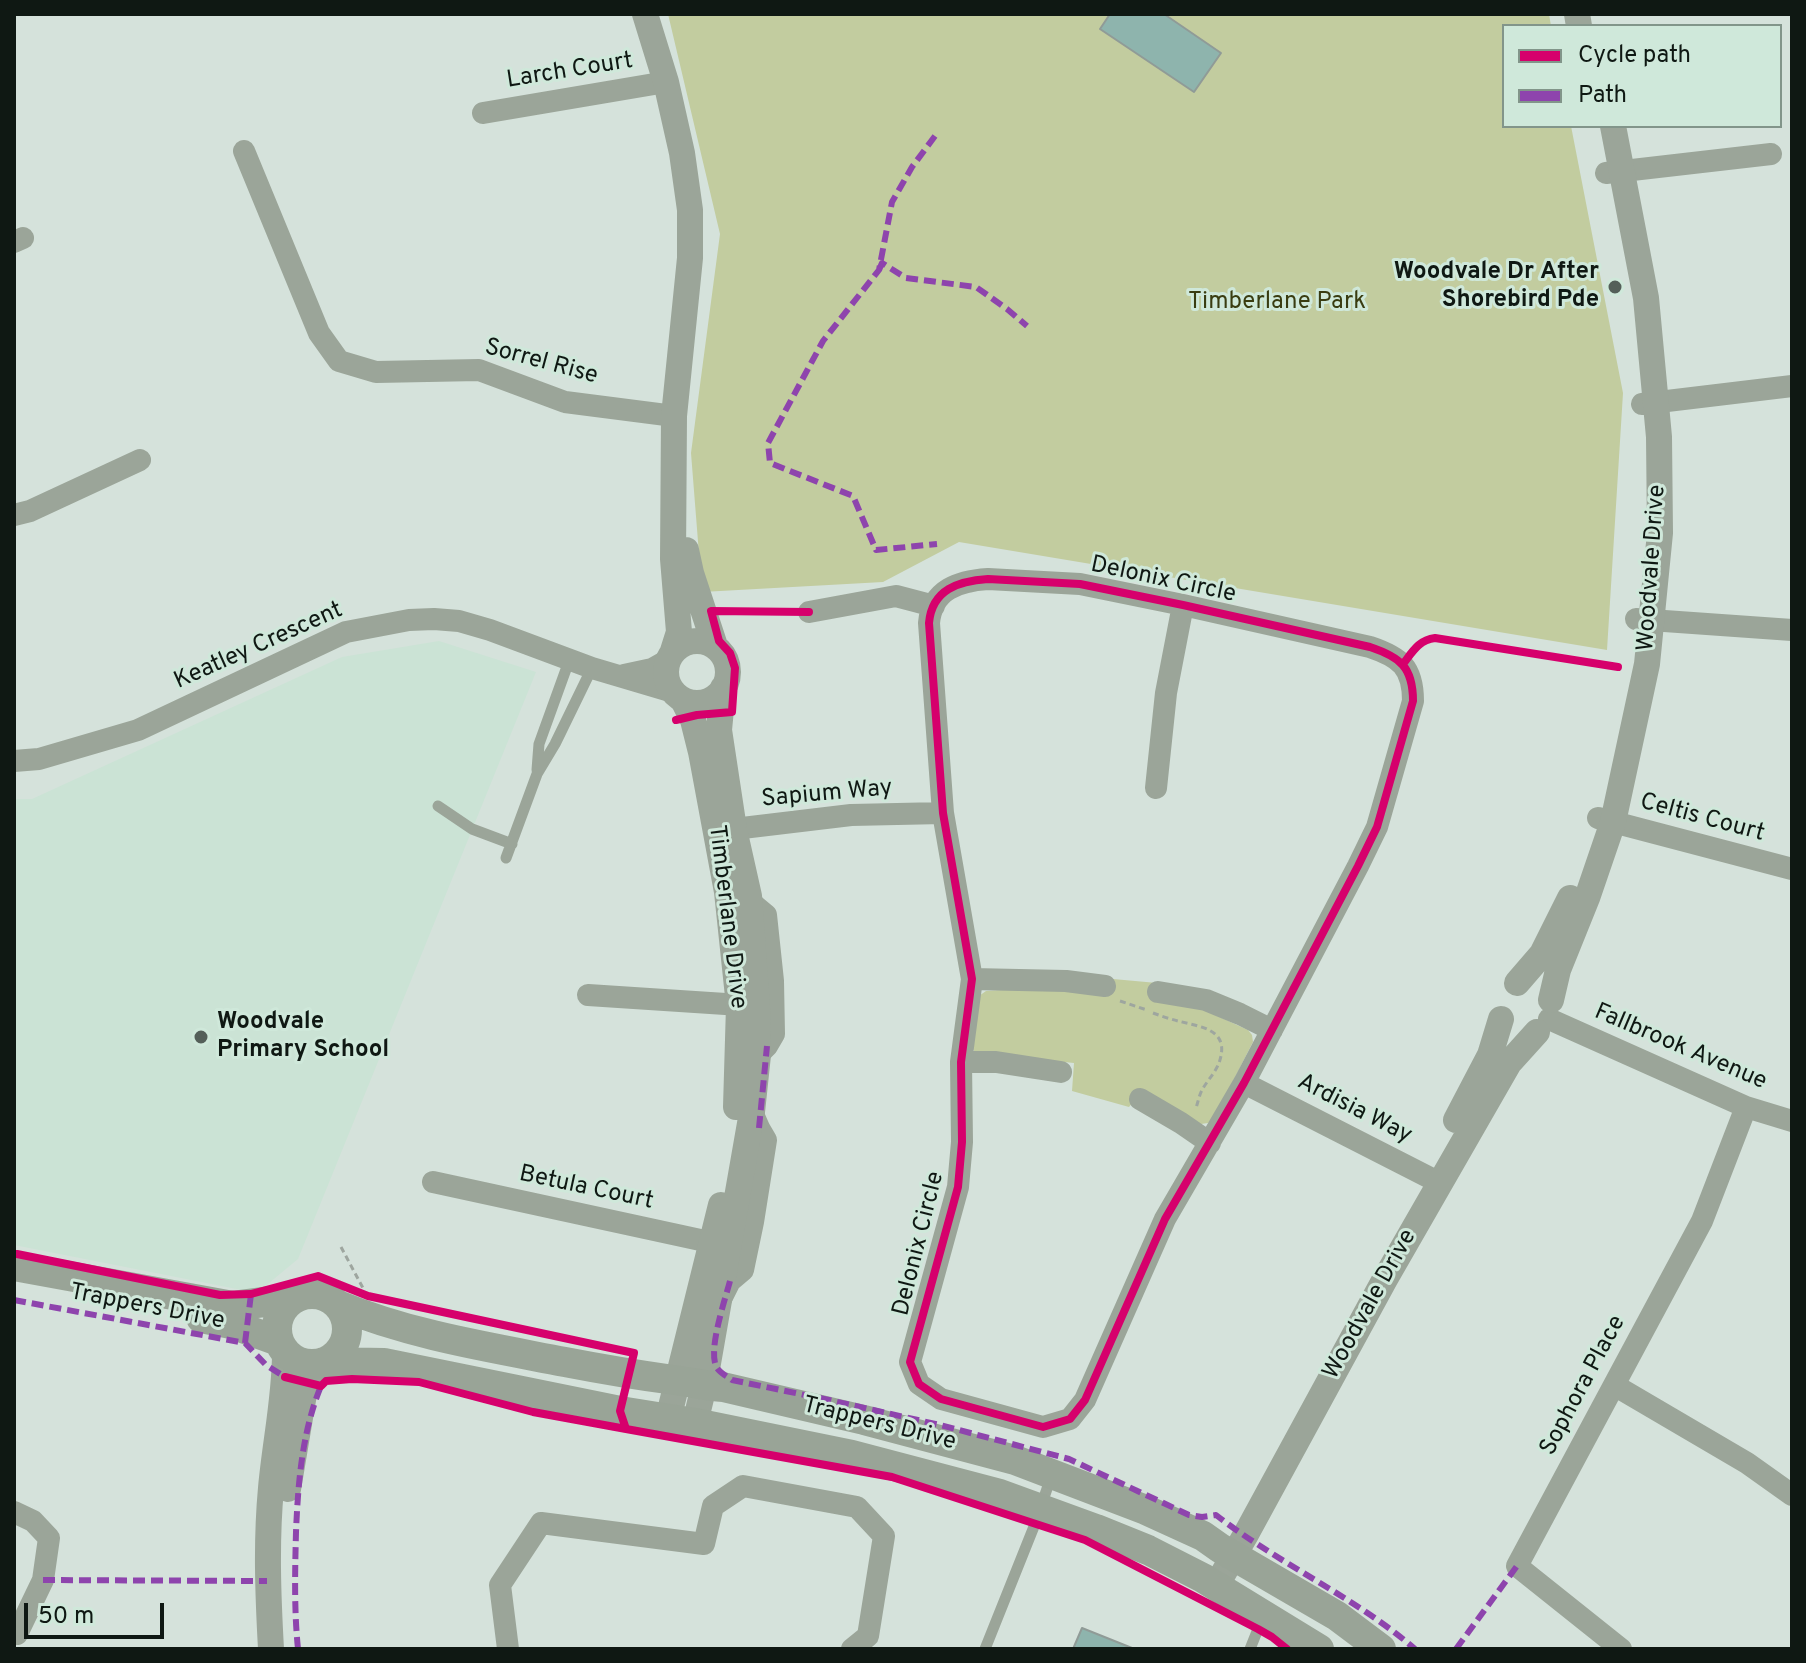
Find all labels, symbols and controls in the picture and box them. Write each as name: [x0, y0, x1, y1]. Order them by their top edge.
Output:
legend: [1502, 24, 1782, 128]
text: Cycle path: [1578, 41, 1691, 71]
street label: Larch Court: [505, 48, 635, 96]
text: Path: [1578, 81, 1627, 111]
place label: Woodvale Dr After Shorebird Pde: [1394, 259, 1599, 315]
marker: Woodvale Dr After Shorebird Pde: [1606, 278, 1624, 296]
park label: Timberlane Park: [1188, 289, 1366, 317]
street label: Sorrel Rise: [481, 334, 601, 392]
street label: Woodvale Drive: [1633, 484, 1673, 652]
street label: Delonix Circle: [1088, 552, 1238, 610]
street label: Keatley Crescent: [170, 597, 348, 697]
street label: Sapium Way: [760, 775, 894, 815]
street label: Celtis Court: [1636, 789, 1768, 849]
street label: Timberlane Drive: [700, 823, 752, 1011]
street label: Fallbrook Avenue: [1589, 999, 1771, 1097]
place label: Woodvale Primary School: [217, 1009, 389, 1065]
marker: Woodvale Primary School: [192, 1028, 210, 1046]
street label: Ardisia Way: [1292, 1069, 1416, 1151]
street label: Betula Court: [516, 1161, 656, 1217]
street label: Delonix Circle: [888, 1169, 952, 1319]
street label: Woodvale Drive: [1318, 1225, 1424, 1385]
street label: Trappers Drive: [67, 1279, 227, 1337]
street label: Sophora Place: [1535, 1311, 1633, 1461]
street label: Trappers Drive: [799, 1392, 959, 1458]
scale bar: [28, 1587, 168, 1637]
text: 50 m: [38, 1602, 94, 1632]

